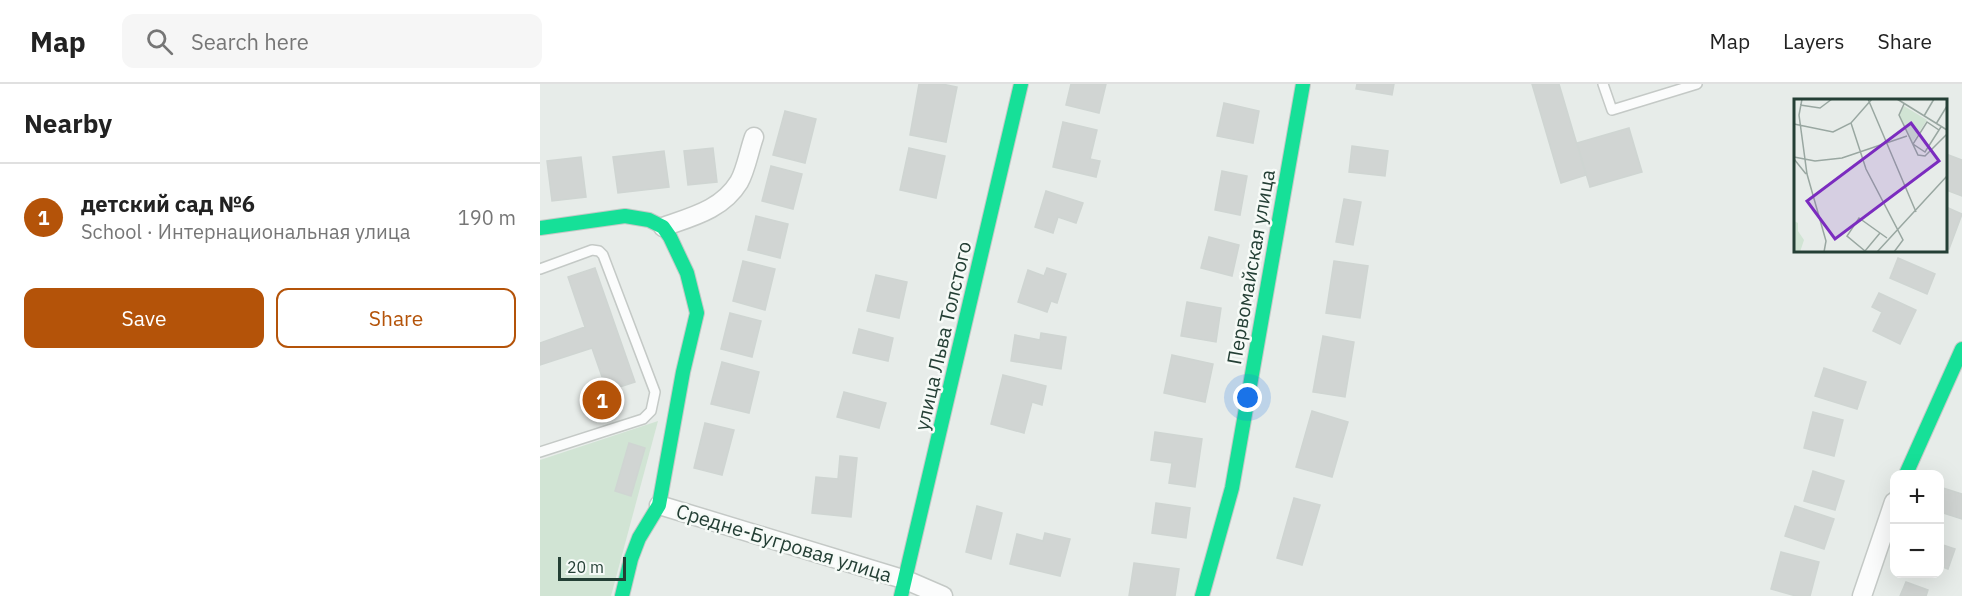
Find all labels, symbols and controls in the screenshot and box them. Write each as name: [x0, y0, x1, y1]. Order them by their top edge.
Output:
search box: [122, 14, 542, 68]
text: Map: [30, 23, 86, 60]
icon: search: [143, 25, 176, 58]
text: Search here: [191, 27, 309, 56]
text: Map: [1710, 27, 1750, 55]
text: Layers: [1783, 27, 1845, 55]
text: Share: [1878, 27, 1932, 55]
inset map: [1794, 99, 1947, 252]
text: Nearby: [24, 106, 112, 140]
street label: Первомайская улица: [1220, 167, 1281, 367]
text: детский сад №6: [81, 189, 255, 218]
text: 1: [38, 204, 50, 231]
text: 190 m: [458, 204, 516, 231]
text: School · Интернациональная улица: [81, 218, 411, 245]
street label: улица Льва Толстого: [908, 239, 977, 433]
button: Save: [24, 288, 264, 348]
button: Share: [276, 288, 516, 348]
pin: 1: [582, 378, 622, 422]
your location: [1233, 383, 1262, 412]
map controls: [1890, 470, 1944, 578]
button: +: [1890, 470, 1944, 524]
street label: Средне-Бугровая улица: [673, 497, 896, 588]
button: −: [1890, 524, 1944, 578]
scale bar: [558, 554, 626, 582]
text: 20 m: [567, 557, 604, 577]

